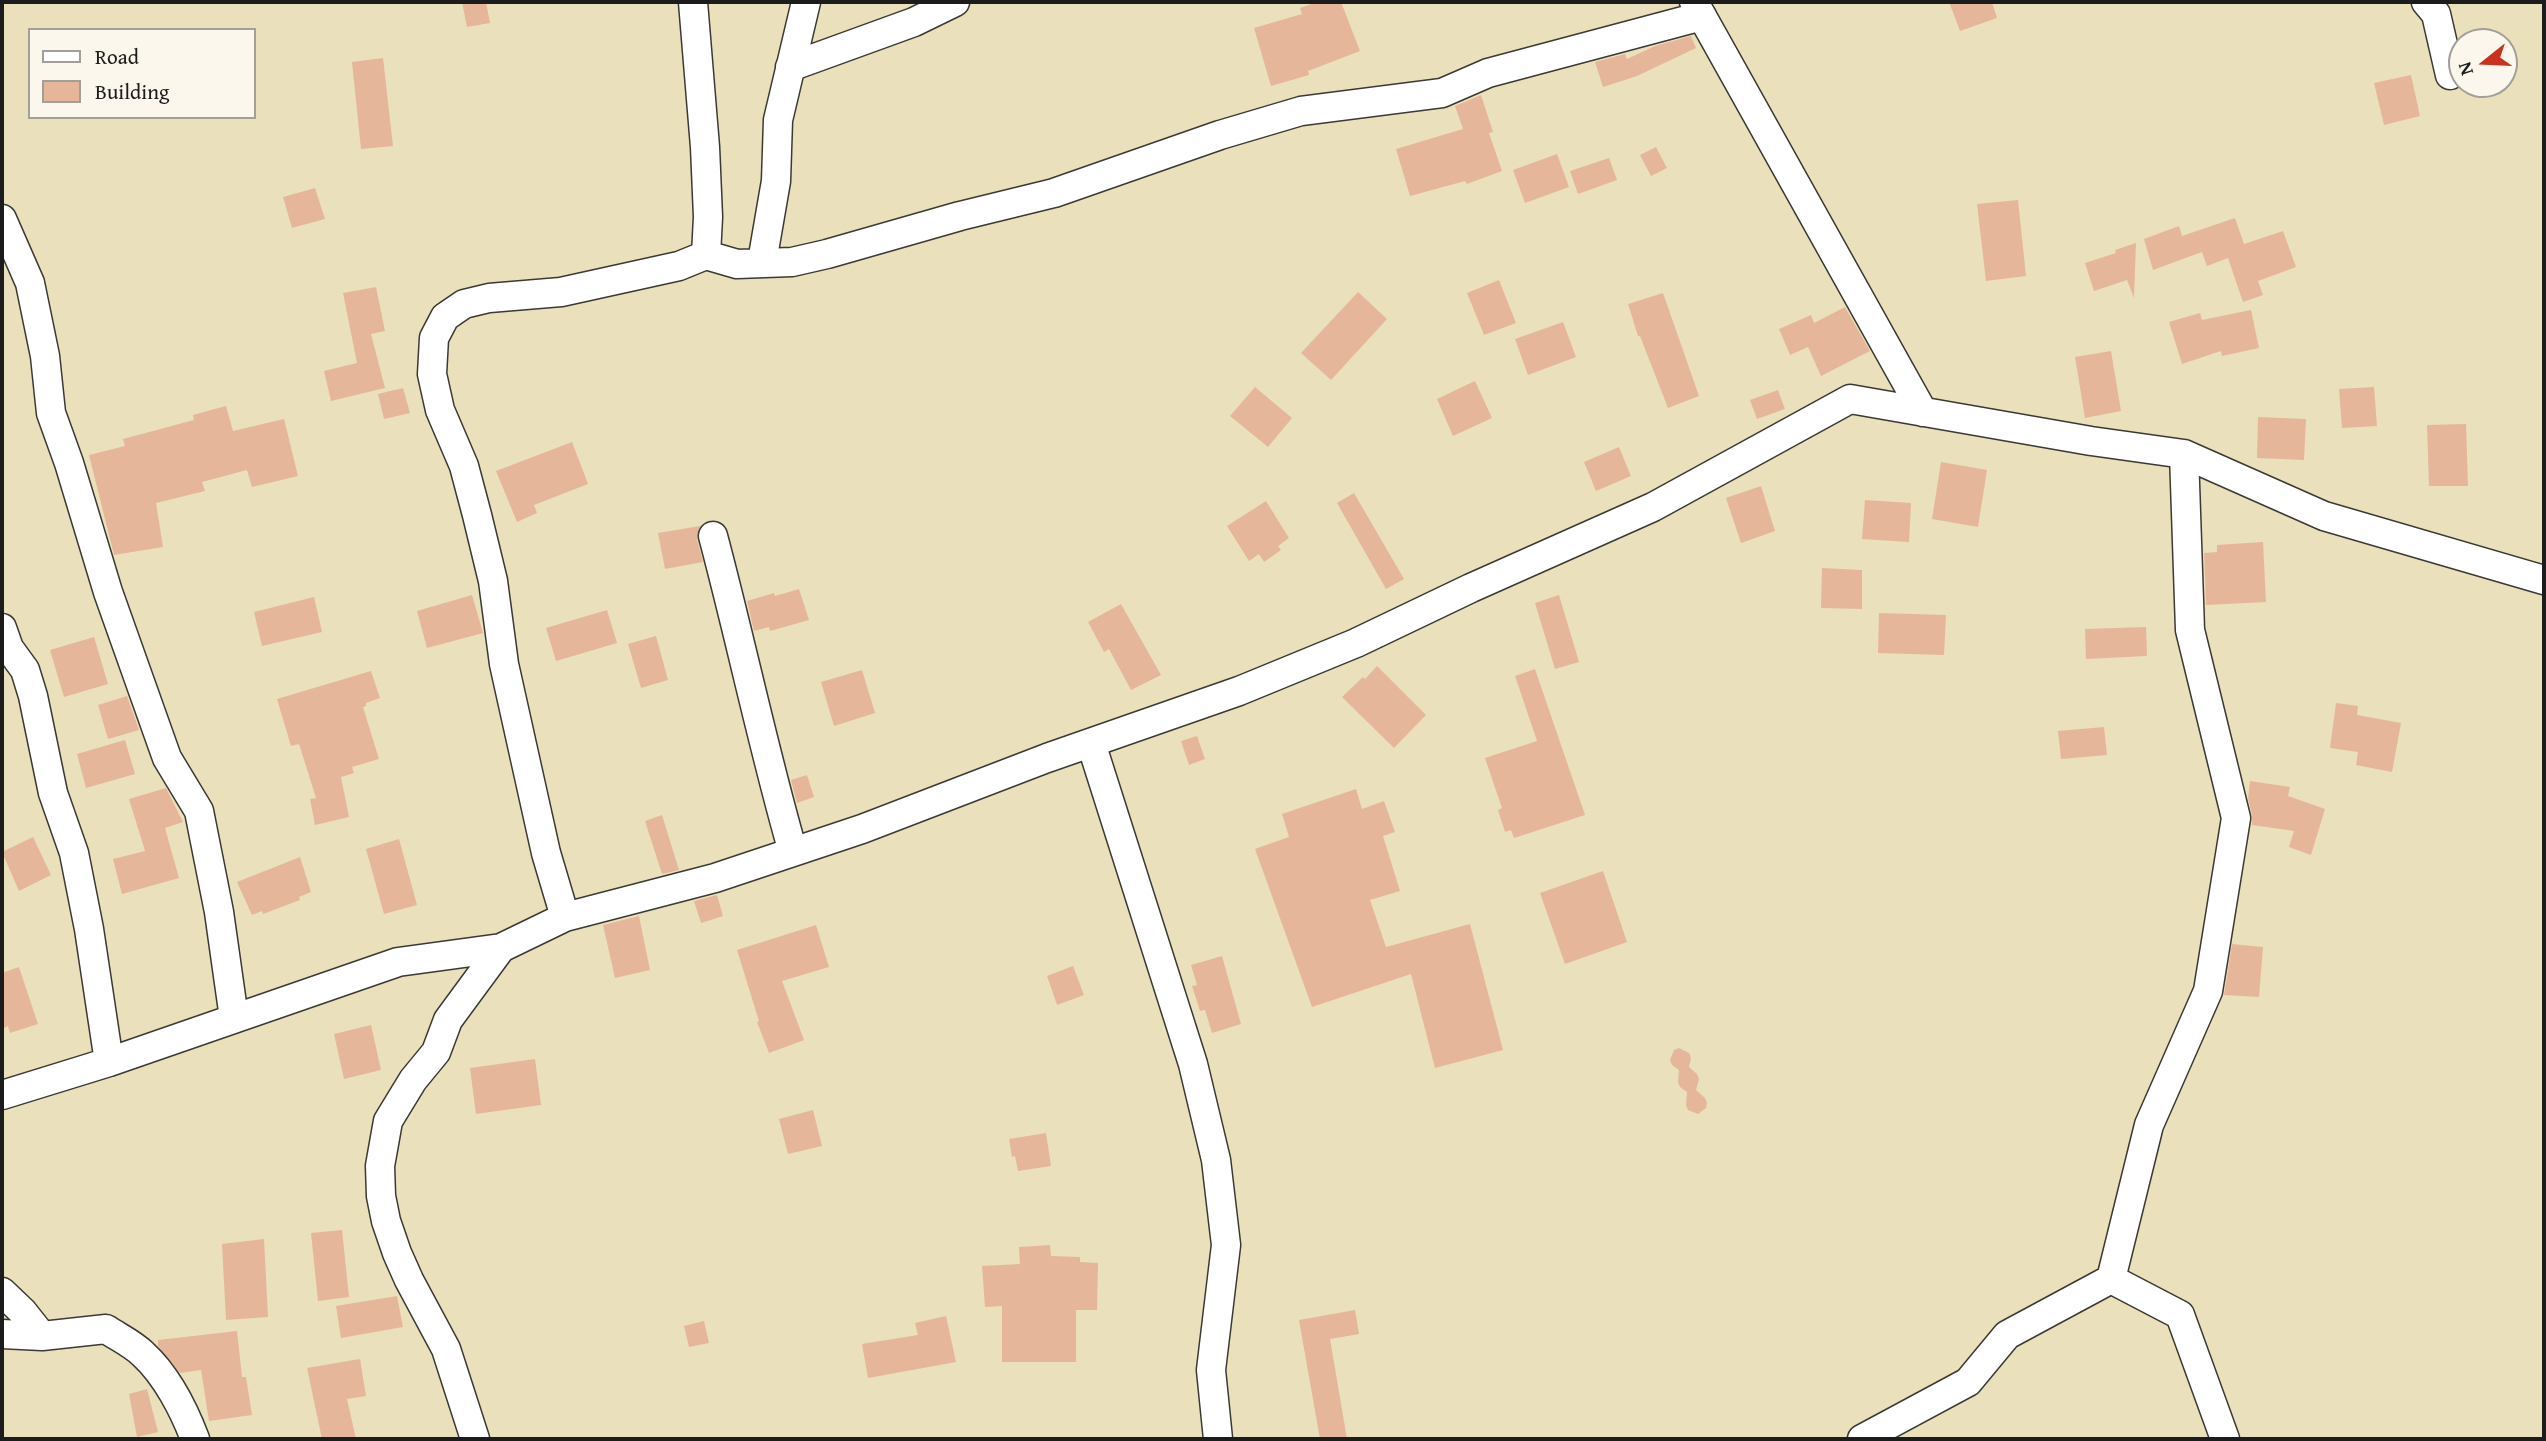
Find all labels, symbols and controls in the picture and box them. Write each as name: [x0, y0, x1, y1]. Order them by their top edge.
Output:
legend: [28, 28, 256, 119]
north arrow: [2448, 28, 2518, 98]
text: Road: [95, 41, 139, 72]
text: N: [2450, 59, 2480, 79]
text: Building: [95, 76, 169, 107]

